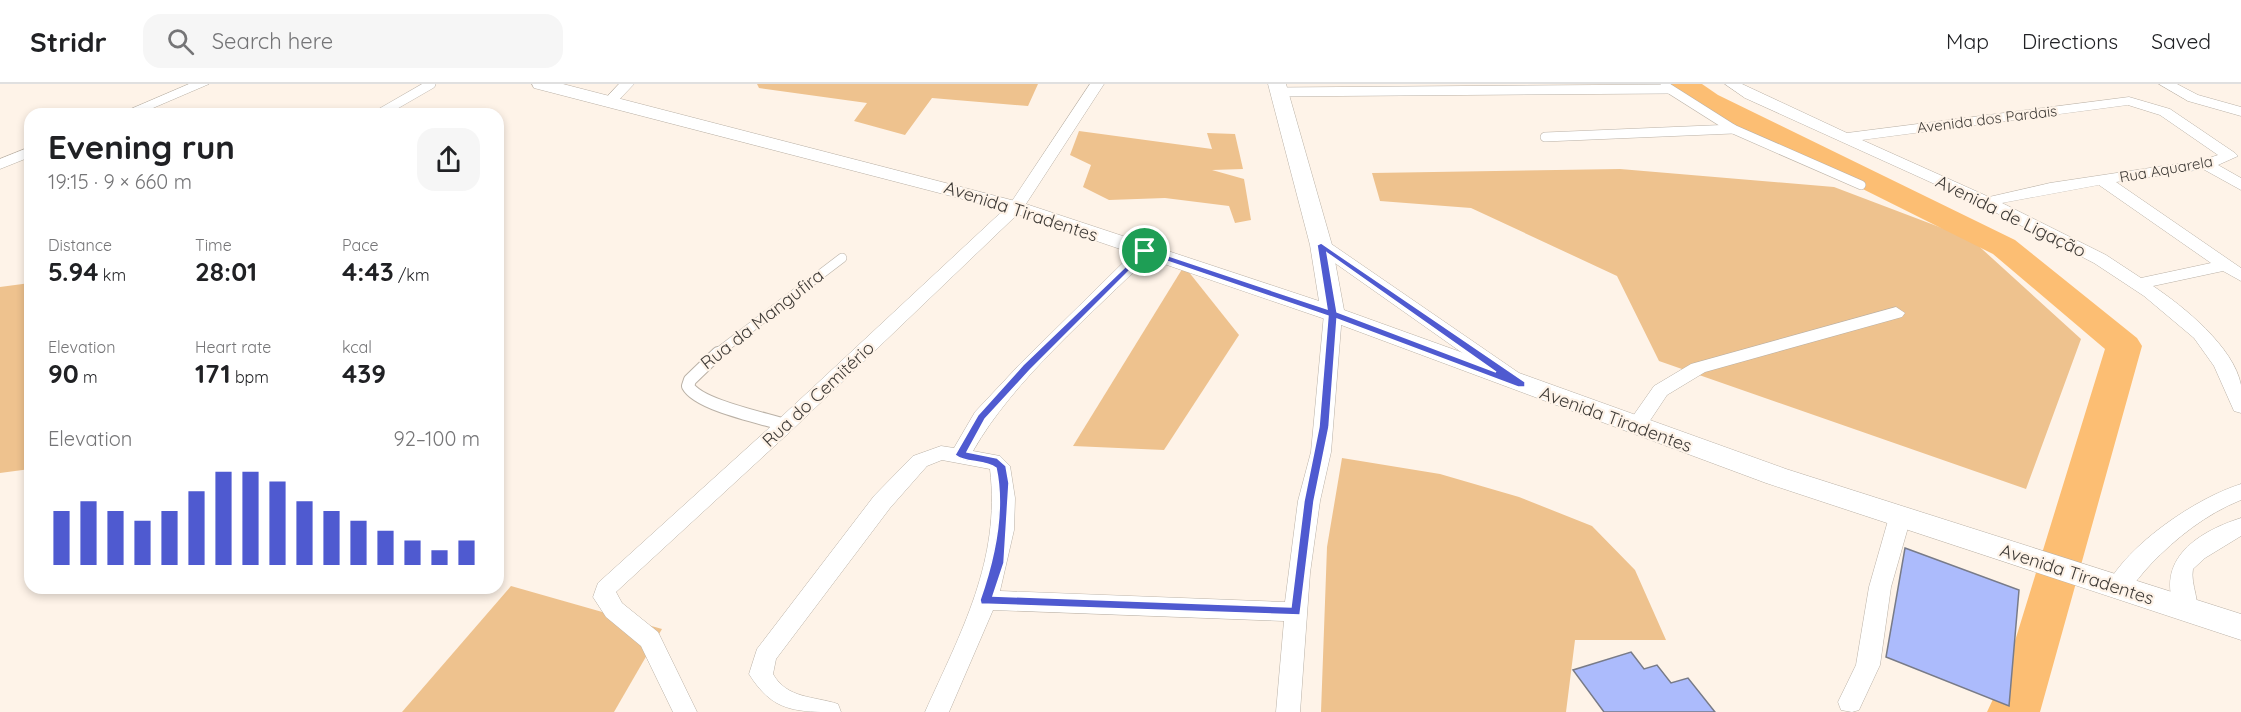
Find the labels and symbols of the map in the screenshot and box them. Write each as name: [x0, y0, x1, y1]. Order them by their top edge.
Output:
street label: Avenida dos Pardais: [1916, 101, 2058, 137]
street label: Rua Aquarela: [2118, 151, 2214, 187]
street label: Avenida de Ligação: [1932, 170, 2090, 262]
street label: Avenida Tiradentes: [941, 175, 1101, 247]
pin: [1119, 225, 1170, 276]
street label: Rua da Mangufira: [696, 264, 828, 374]
street label: Rua do Cemitério: [757, 336, 879, 452]
street label: Avenida Tiradentes: [1537, 381, 1695, 457]
street label: Avenida Tiradentes: [1997, 538, 2157, 610]

